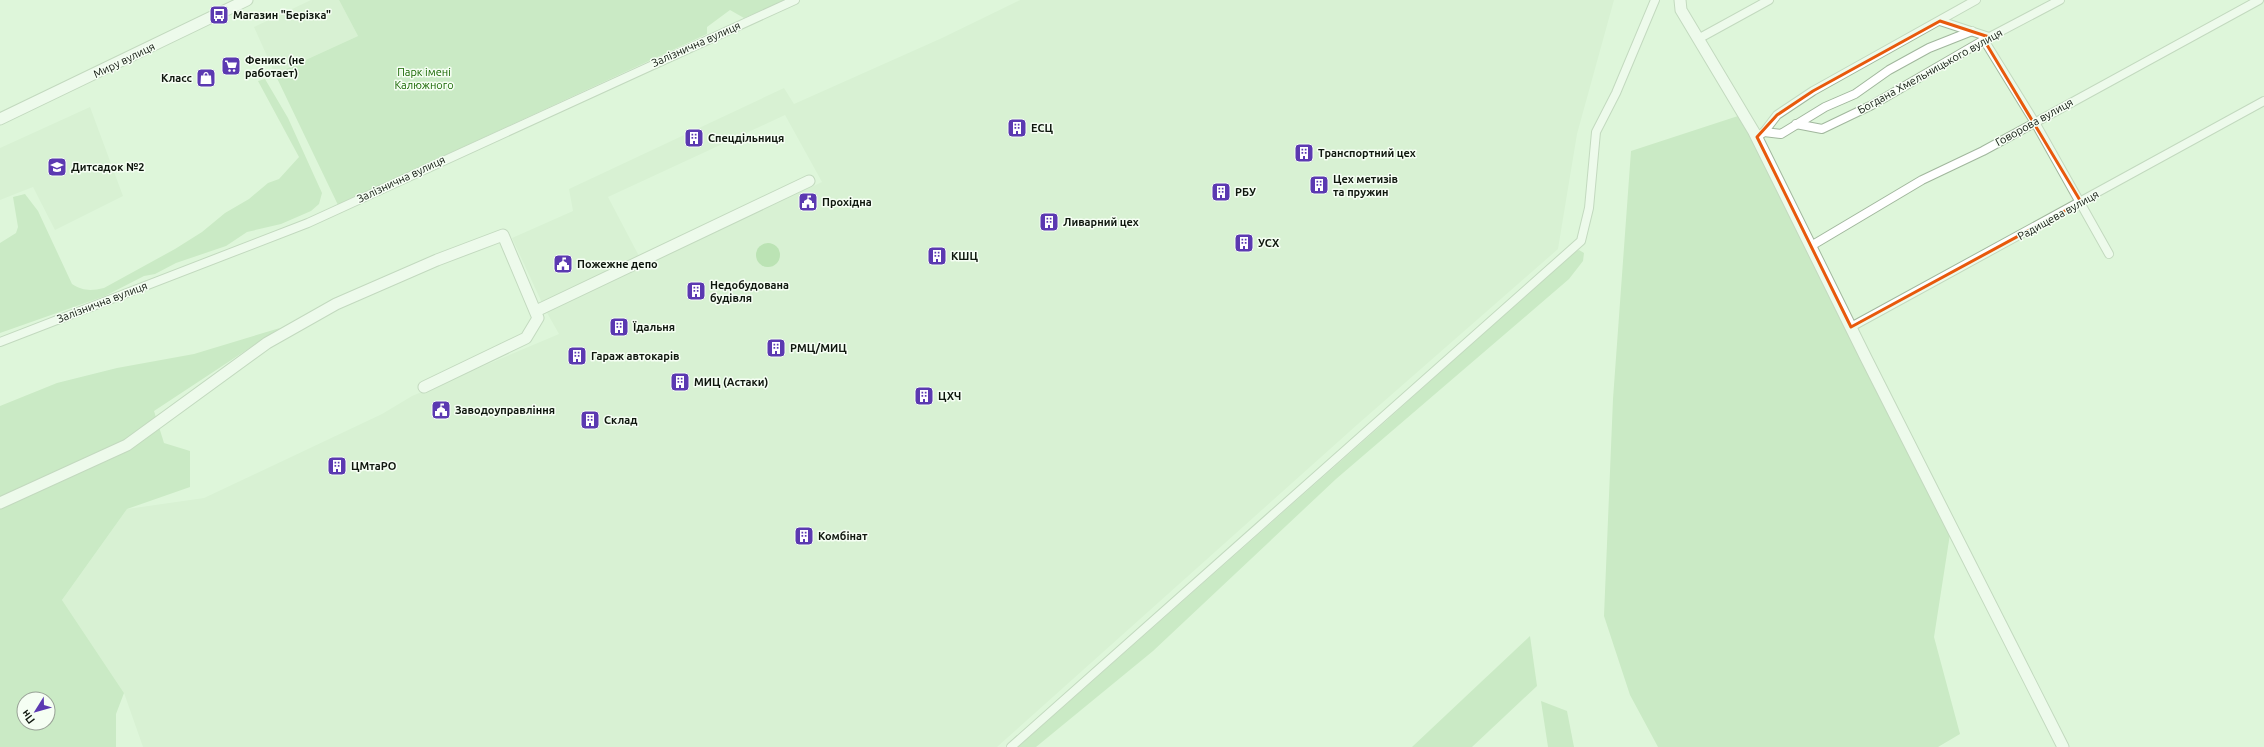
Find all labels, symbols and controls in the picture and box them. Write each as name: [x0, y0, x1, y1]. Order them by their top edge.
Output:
bus stop icon: Магазин "Берізка": [208, 4, 230, 26]
place label: Магазин "Берізка": [233, 9, 331, 21]
street label: Залізнична вулиця: [650, 19, 742, 69]
street label: Богдана Хмельницького вулиця: [1856, 26, 2004, 116]
street label: Миру вулиця: [91, 40, 157, 80]
place label: Феникс (не работает): [245, 54, 305, 80]
supermarket icon: Феникс (не работает): [220, 55, 242, 77]
park label: Парк імені Калюжного: [394, 66, 454, 91]
shop icon: Класс: [195, 67, 217, 89]
place label: Класс: [161, 72, 193, 84]
street label: Говорова вулиця: [1993, 96, 2075, 148]
building icon: ЕСЦ: [1006, 117, 1028, 139]
place label: ЕСЦ: [1031, 122, 1054, 134]
building icon: Спецдільниця: [683, 127, 705, 149]
place label: Спецдільниця: [708, 132, 784, 144]
building icon: Транспортний цех: [1293, 142, 1315, 164]
place label: Транспортний цех: [1318, 147, 1416, 159]
street label: Залізнична вулиця: [355, 153, 447, 205]
school or university icon: Дитсадок №2: [46, 156, 68, 178]
place label: Дитсадок №2: [71, 161, 145, 173]
place label: Цех метизів та пружин: [1333, 173, 1398, 198]
building icon: Цех метизів та пружин: [1308, 174, 1330, 196]
building icon: РБУ: [1210, 181, 1232, 203]
place label: РБУ: [1235, 186, 1256, 198]
street label: Радищева вулиця: [2015, 188, 2101, 242]
public building icon: Прохідна: [797, 191, 819, 213]
place label: Прохідна: [822, 196, 872, 208]
building icon: Ливарний цех: [1038, 211, 1060, 233]
place label: Ливарний цех: [1063, 216, 1139, 228]
building icon: УСХ: [1233, 232, 1255, 254]
place label: УСХ: [1258, 237, 1280, 249]
building icon: КШЦ: [926, 245, 948, 267]
place label: КШЦ: [951, 250, 978, 262]
public building icon: Пожежне депо: [552, 253, 574, 275]
place label: Пожежне депо: [577, 258, 658, 270]
street label: Залізнична вулиця: [55, 279, 149, 325]
place label: Недобудована будівля: [710, 279, 789, 304]
building icon: Недобудована будівля: [685, 280, 707, 302]
building icon: Їдальня: [608, 316, 630, 338]
place label: Їдальня: [632, 321, 675, 333]
building icon: РМЦ/МИЦ: [765, 337, 787, 359]
place label: РМЦ/МИЦ: [790, 342, 847, 354]
building icon: Гараж автокарів: [566, 345, 588, 367]
place label: Гараж автокарів: [591, 350, 679, 362]
building icon: МИЦ (Астаки): [669, 371, 691, 393]
place label: МИЦ (Астаки): [694, 376, 768, 389]
building icon: ЦХЧ: [913, 385, 935, 407]
place label: ЦХЧ: [938, 390, 961, 402]
public building icon: Заводоуправління: [430, 399, 452, 421]
place label: Заводоуправління: [455, 404, 555, 416]
building icon: Склад: [579, 409, 601, 431]
place label: Склад: [604, 414, 637, 426]
building icon: ЦМтаРО: [326, 455, 348, 477]
place label: ЦМтаРО: [351, 460, 397, 472]
building icon: Комбінат: [793, 525, 815, 547]
place label: Комбінат: [818, 530, 868, 542]
north arrow: [16, 691, 56, 731]
text: Пн: [19, 708, 37, 726]

